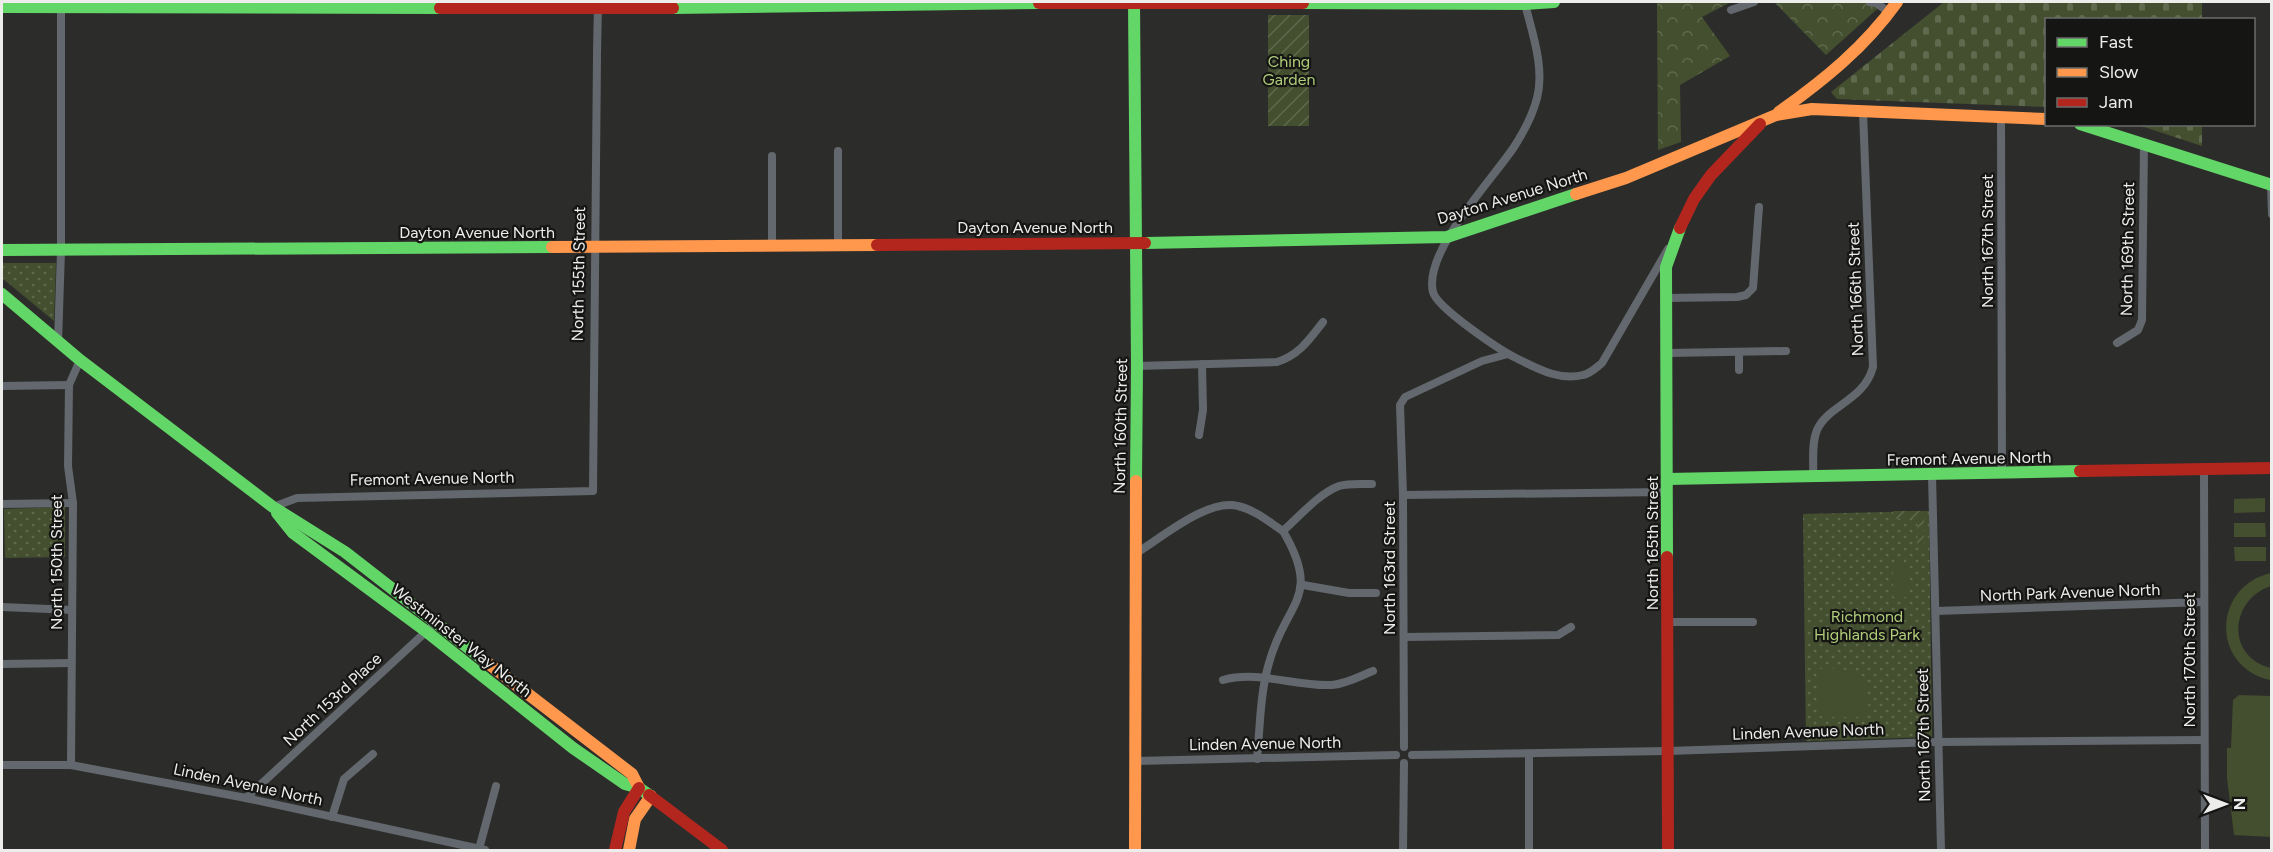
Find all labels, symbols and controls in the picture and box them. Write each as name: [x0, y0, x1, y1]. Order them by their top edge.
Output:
legend: [2045, 18, 2255, 126]
text: Fast: [2099, 31, 2133, 53]
park label: Ching Garden: [1263, 52, 1315, 89]
text: Slow: [2099, 61, 2138, 83]
text: Jam: [2099, 91, 2133, 113]
street label: Dayton Avenue North: [1435, 165, 1589, 228]
street label: North 167th Street: [1978, 174, 1997, 308]
street label: North 169th Street: [2117, 182, 2138, 316]
street label: North 155th Street: [568, 206, 589, 342]
street label: Dayton Avenue North: [957, 218, 1113, 237]
street label: North 166th Street: [1844, 221, 1867, 356]
street label: Dayton Avenue North: [399, 223, 555, 242]
street label: North 160th Street: [1110, 358, 1131, 494]
street label: Fremont Avenue North: [1887, 448, 2052, 469]
street label: Fremont Avenue North: [350, 468, 515, 489]
street label: North 165th Street: [1643, 476, 1662, 610]
street label: North 150th Street: [47, 494, 66, 630]
street label: North 163rd Street: [1380, 501, 1399, 635]
street label: Westminster Way North: [388, 580, 535, 701]
street label: North Park Avenue North: [1979, 580, 2161, 605]
street label: North 170th Street: [2180, 592, 2199, 728]
park label: Richmond Highlands Park: [1814, 607, 1920, 644]
street label: North 153rd Place: [279, 649, 386, 750]
street label: North 167th Street: [1913, 668, 1934, 802]
street label: Linden Avenue North: [1732, 719, 1884, 744]
street label: Linden Avenue North: [1189, 733, 1341, 754]
street label: Linden Avenue North: [172, 759, 324, 810]
north arrow: [2195, 774, 2255, 834]
text: N: [2230, 798, 2249, 810]

